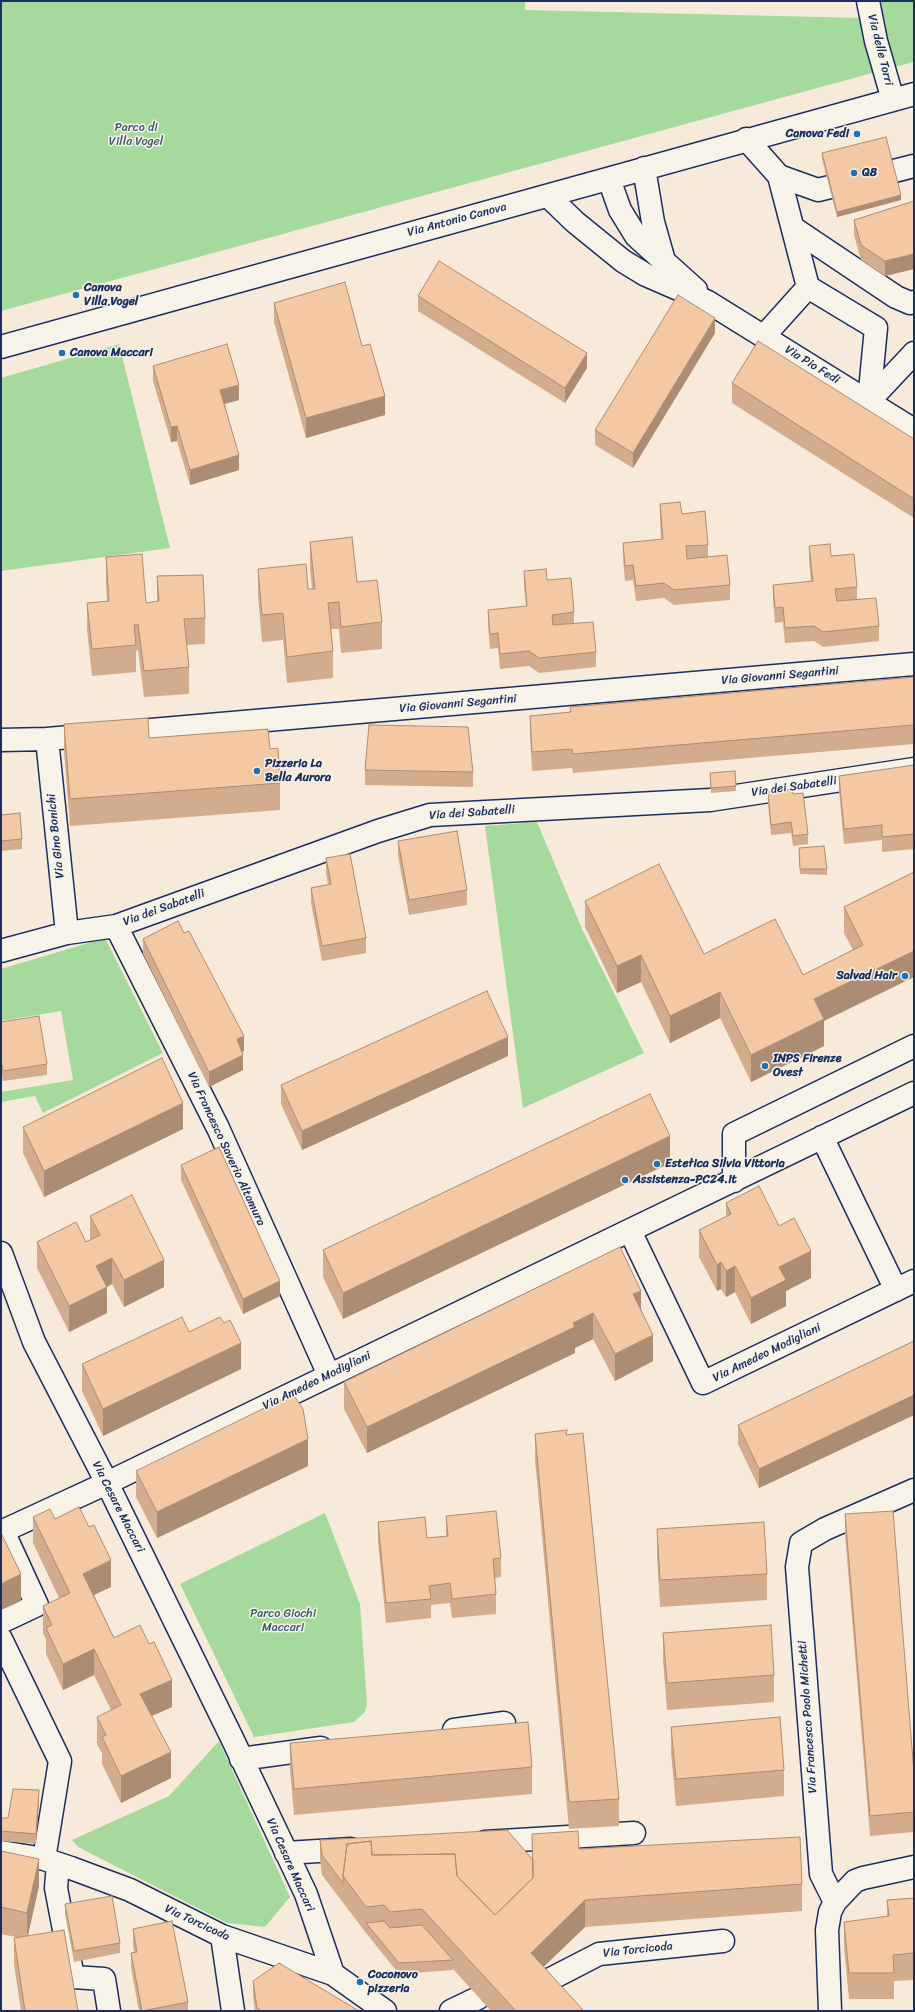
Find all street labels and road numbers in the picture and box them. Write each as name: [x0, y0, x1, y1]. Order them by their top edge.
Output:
street label: Via delle Torri: [864, 13, 896, 87]
street label: Via Antonio Canova: [406, 200, 508, 240]
street label: Via Pio Fedi: [782, 343, 842, 387]
street label: Via Giovanni Segantini: [721, 664, 839, 688]
street label: Via Giovanni Segantini: [399, 692, 517, 716]
street label: Via dei Sabatelli: [750, 774, 838, 800]
street label: Via Gino Bonichi: [44, 793, 68, 879]
street label: Via dei Sabatelli: [429, 803, 515, 823]
street label: Via dei Sabatelli: [121, 887, 207, 929]
street label: Via Francesco Saverio Altamura: [184, 1070, 268, 1228]
street label: Via Amedeo Modigliani: [711, 1321, 823, 1385]
street label: Via Amedeo Modigliani: [261, 1349, 373, 1413]
street label: Via Cesare Maccari: [89, 1459, 147, 1555]
street label: Via Francesco Paolo Michetti: [795, 1640, 821, 1794]
street label: Via Cesare Maccari: [263, 1816, 317, 1914]
street label: Via Torcicoda: [162, 1902, 232, 1944]
street label: Via Torcicoda: [603, 1939, 673, 1961]

